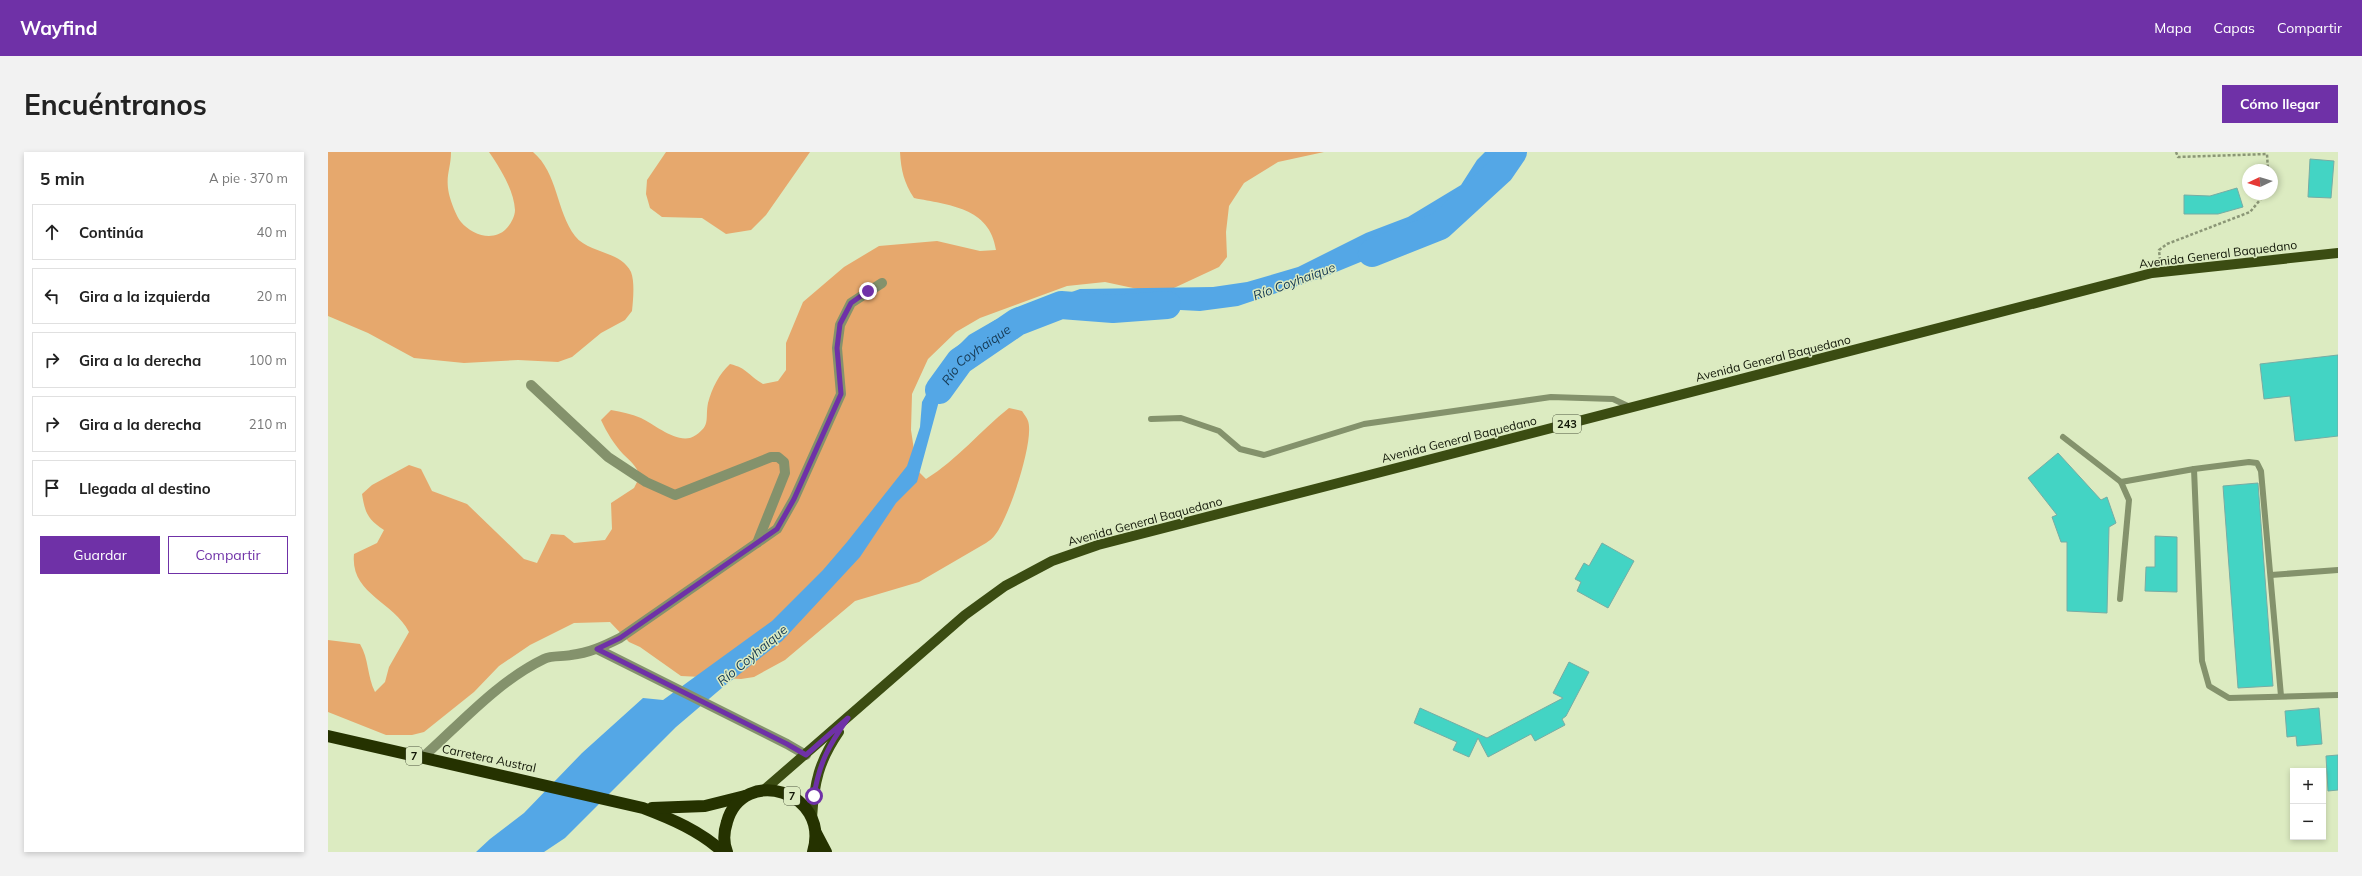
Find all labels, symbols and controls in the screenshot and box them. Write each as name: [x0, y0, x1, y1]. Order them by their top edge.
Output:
text: Wayfind: [20, 16, 97, 40]
text: Mapa: [2154, 19, 2192, 37]
text: Capas: [2214, 19, 2255, 37]
text: Compartir: [2277, 19, 2342, 37]
button: Cómo llegar: [2222, 85, 2338, 123]
text: Encuéntranos: [24, 87, 207, 122]
north arrow: [2242, 164, 2278, 200]
text: 5 min: [40, 168, 85, 189]
text: A pie · 370 m: [209, 170, 288, 186]
icon: ahead: [41, 221, 63, 243]
text: Continúa: [79, 223, 144, 242]
text: 40 m: [257, 224, 287, 240]
street label: Avenida General Baquedano: [2138, 237, 2298, 271]
water label: Río Coyhaique: [1251, 259, 1337, 303]
route end: [859, 282, 877, 300]
icon: left: [41, 285, 63, 307]
text: Gira a la izquierda: [79, 287, 210, 306]
text: 20 m: [257, 288, 287, 304]
water label: Río Coyhaique: [938, 321, 1014, 388]
street label: Avenida General Baquedano: [1694, 331, 1852, 385]
icon: right: [41, 349, 63, 371]
text: Gira a la derecha: [79, 351, 201, 370]
text: 100 m: [249, 352, 287, 368]
street label: Avenida General Baquedano: [1380, 412, 1538, 466]
icon: right: [41, 413, 63, 435]
text: Gira a la derecha: [79, 415, 201, 434]
road number: 243: [1553, 415, 1581, 433]
text: 210 m: [249, 416, 287, 432]
icon: arrive: [41, 477, 63, 499]
text: Llegada al destino: [79, 479, 211, 498]
street label: Avenida General Baquedano: [1066, 493, 1224, 549]
button: Guardar: [40, 536, 160, 574]
button: Compartir: [168, 536, 288, 574]
water label: Río Coyhaique: [714, 621, 790, 689]
street label: Carretera Austral: [441, 741, 537, 775]
road number: 7: [406, 747, 422, 765]
map controls: [2290, 768, 2326, 840]
button: +: [2290, 768, 2326, 804]
road number: 7: [784, 787, 800, 805]
route start: [805, 787, 823, 805]
button: −: [2290, 804, 2326, 840]

